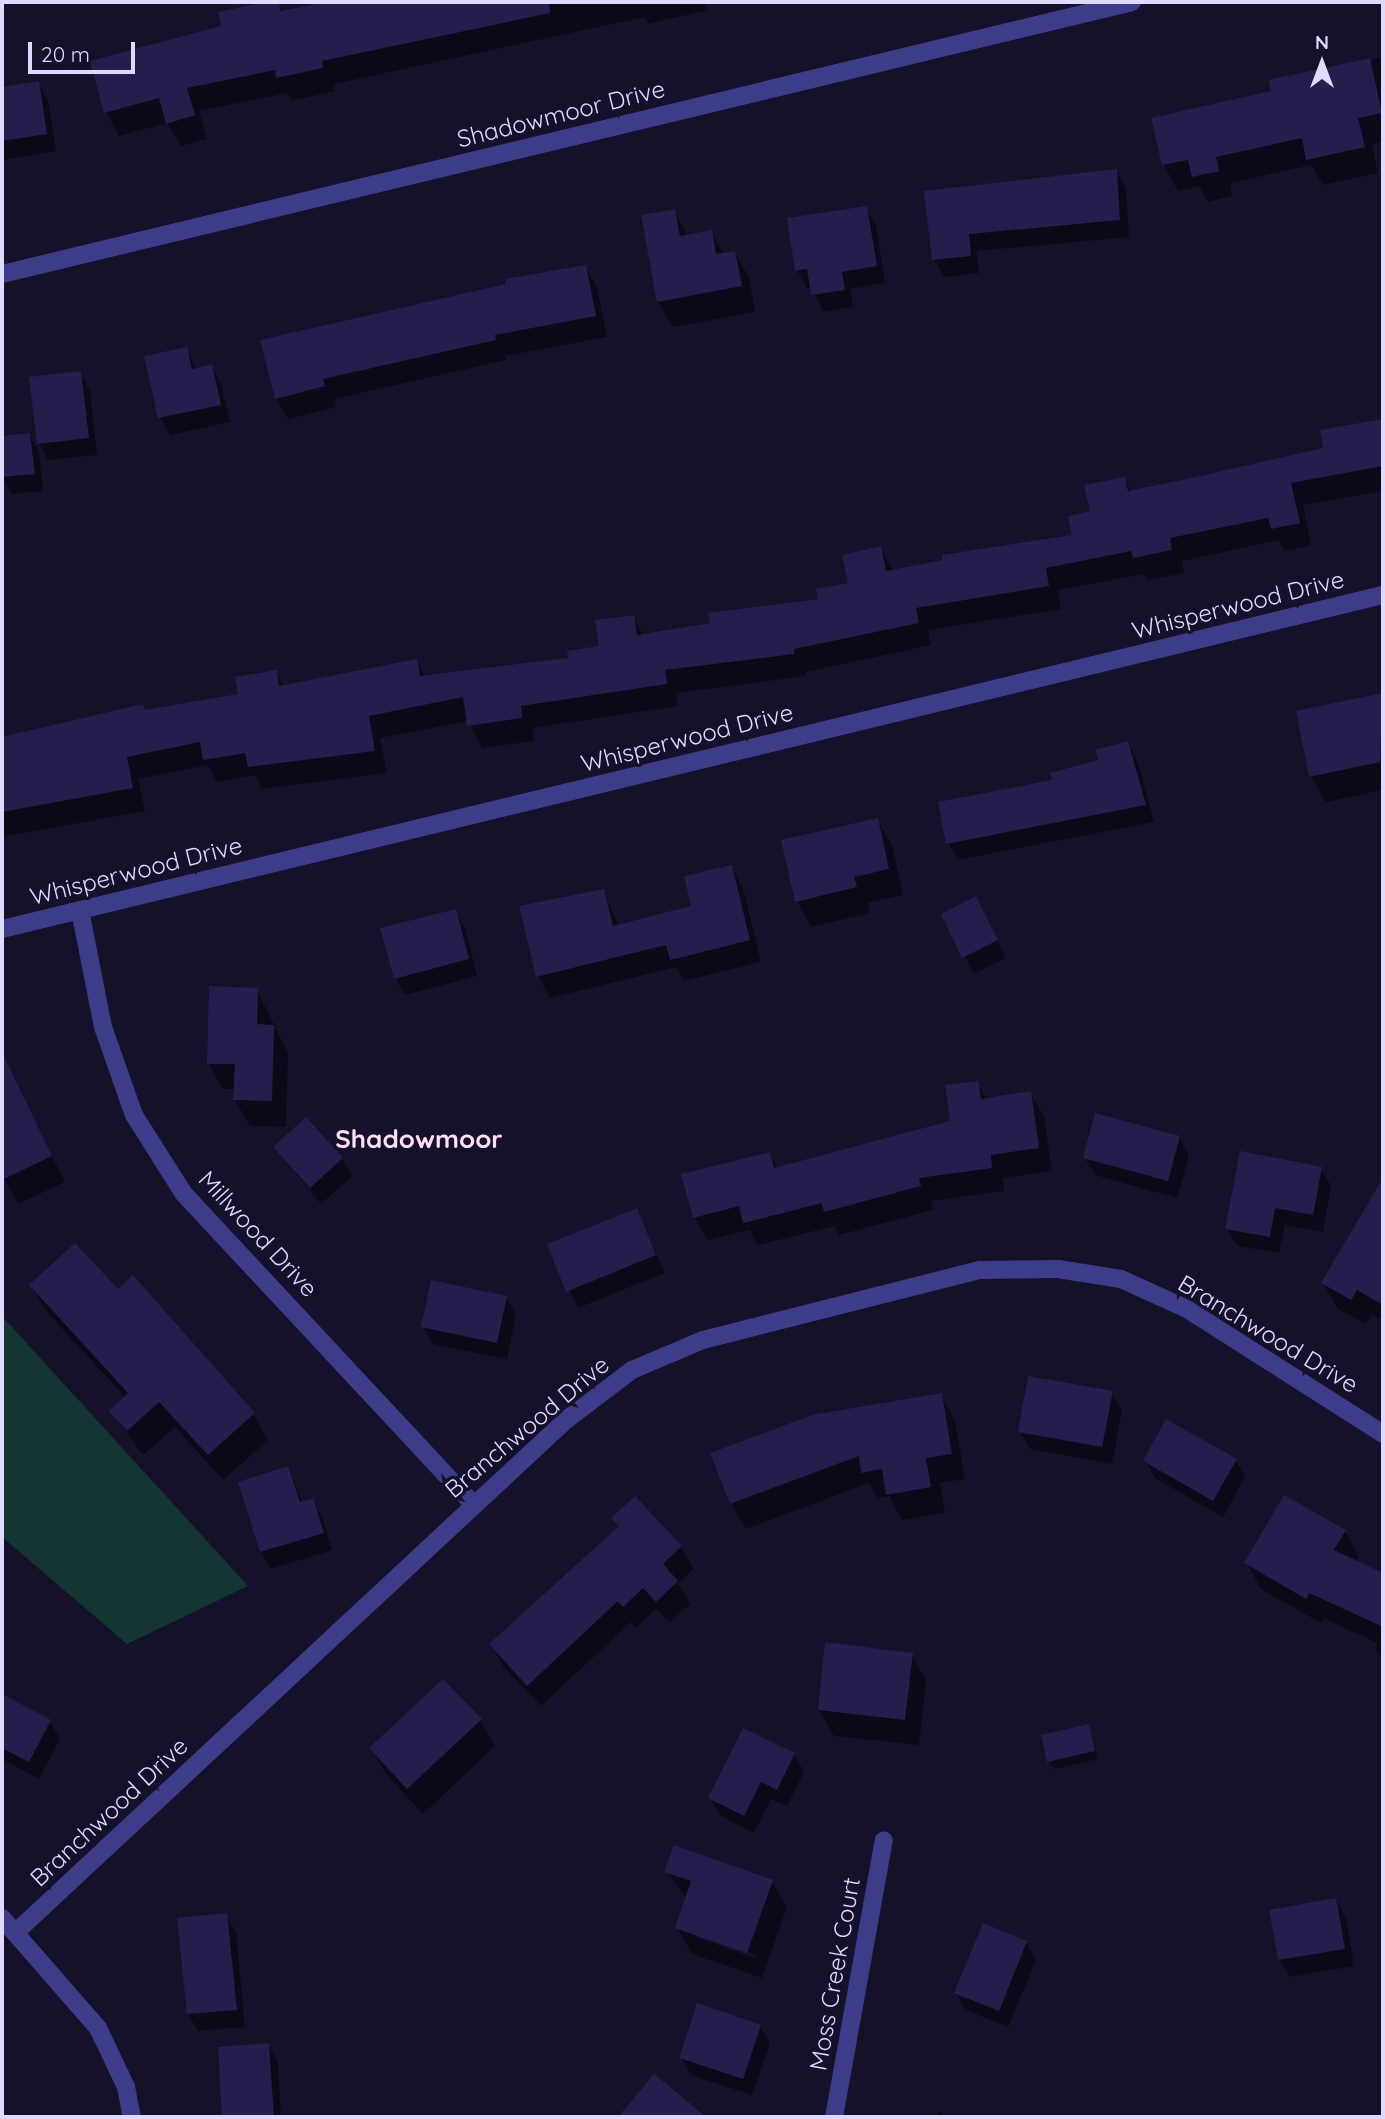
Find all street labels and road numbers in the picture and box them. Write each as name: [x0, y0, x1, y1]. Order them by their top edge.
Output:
street label: Shadowmoor Drive: [454, 74, 668, 154]
street label: Whisperwood Drive: [1129, 565, 1347, 645]
street label: Whisperwood Drive: [578, 698, 796, 778]
street label: Whisperwood Drive: [27, 831, 245, 911]
street label: Millwood Drive: [192, 1165, 324, 1303]
street label: Branchwood Drive: [1173, 1269, 1363, 1399]
street label: Branchwood Drive: [439, 1350, 615, 1504]
street label: Branchwood Drive: [24, 1732, 194, 1892]
street label: Moss Creek Court: [804, 1875, 866, 2073]

